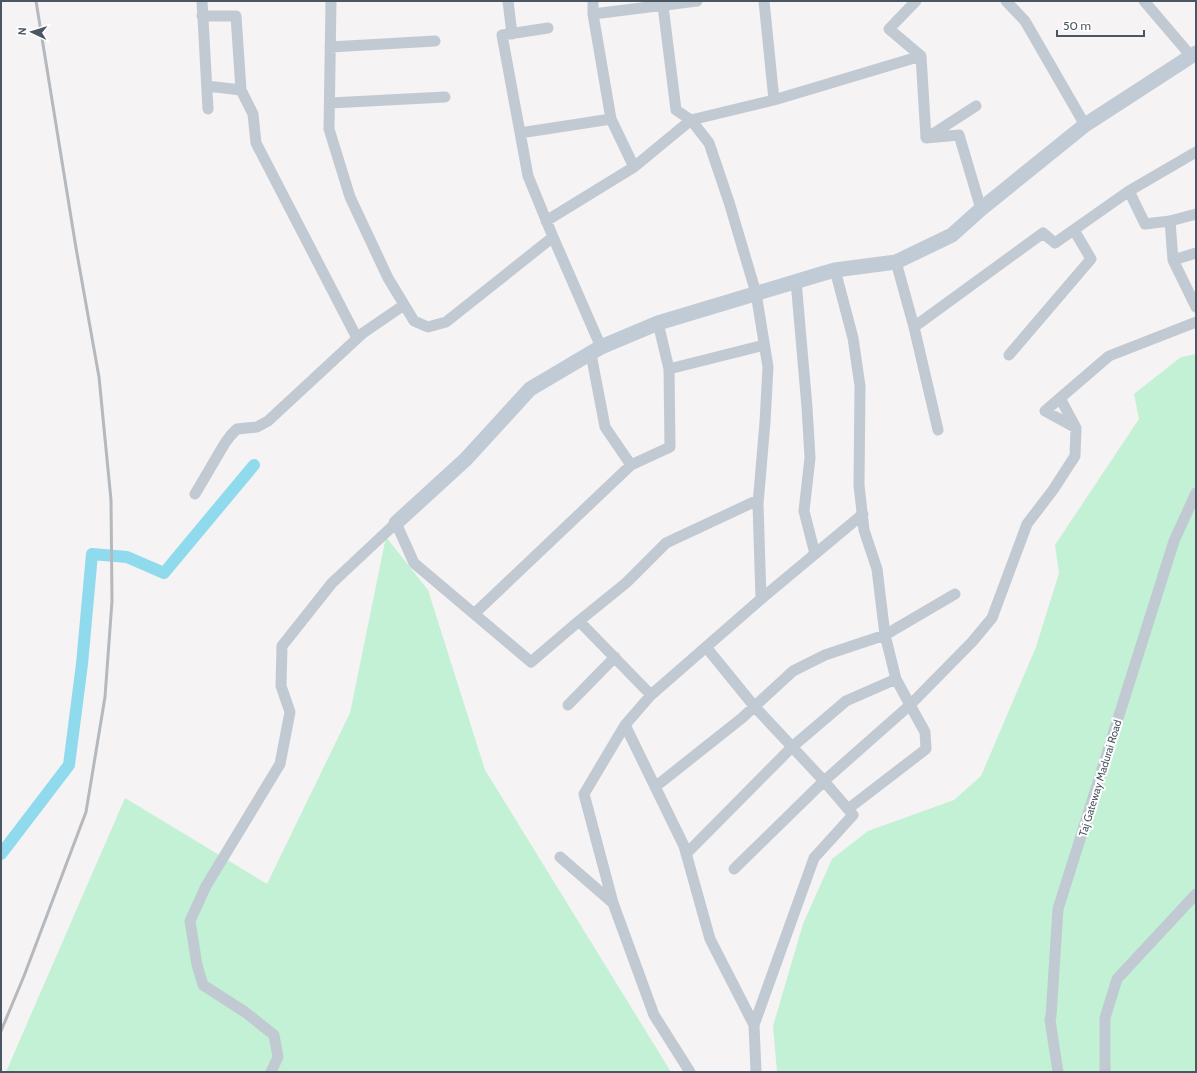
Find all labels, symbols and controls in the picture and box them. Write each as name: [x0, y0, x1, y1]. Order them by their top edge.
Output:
north arrow: [12, 12, 52, 52]
scale bar: [1057, 12, 1144, 38]
text: 50 m: [1063, 18, 1091, 33]
text: N: [15, 27, 29, 36]
street label: Taj Gateway Madurai Road: [1076, 718, 1124, 838]

